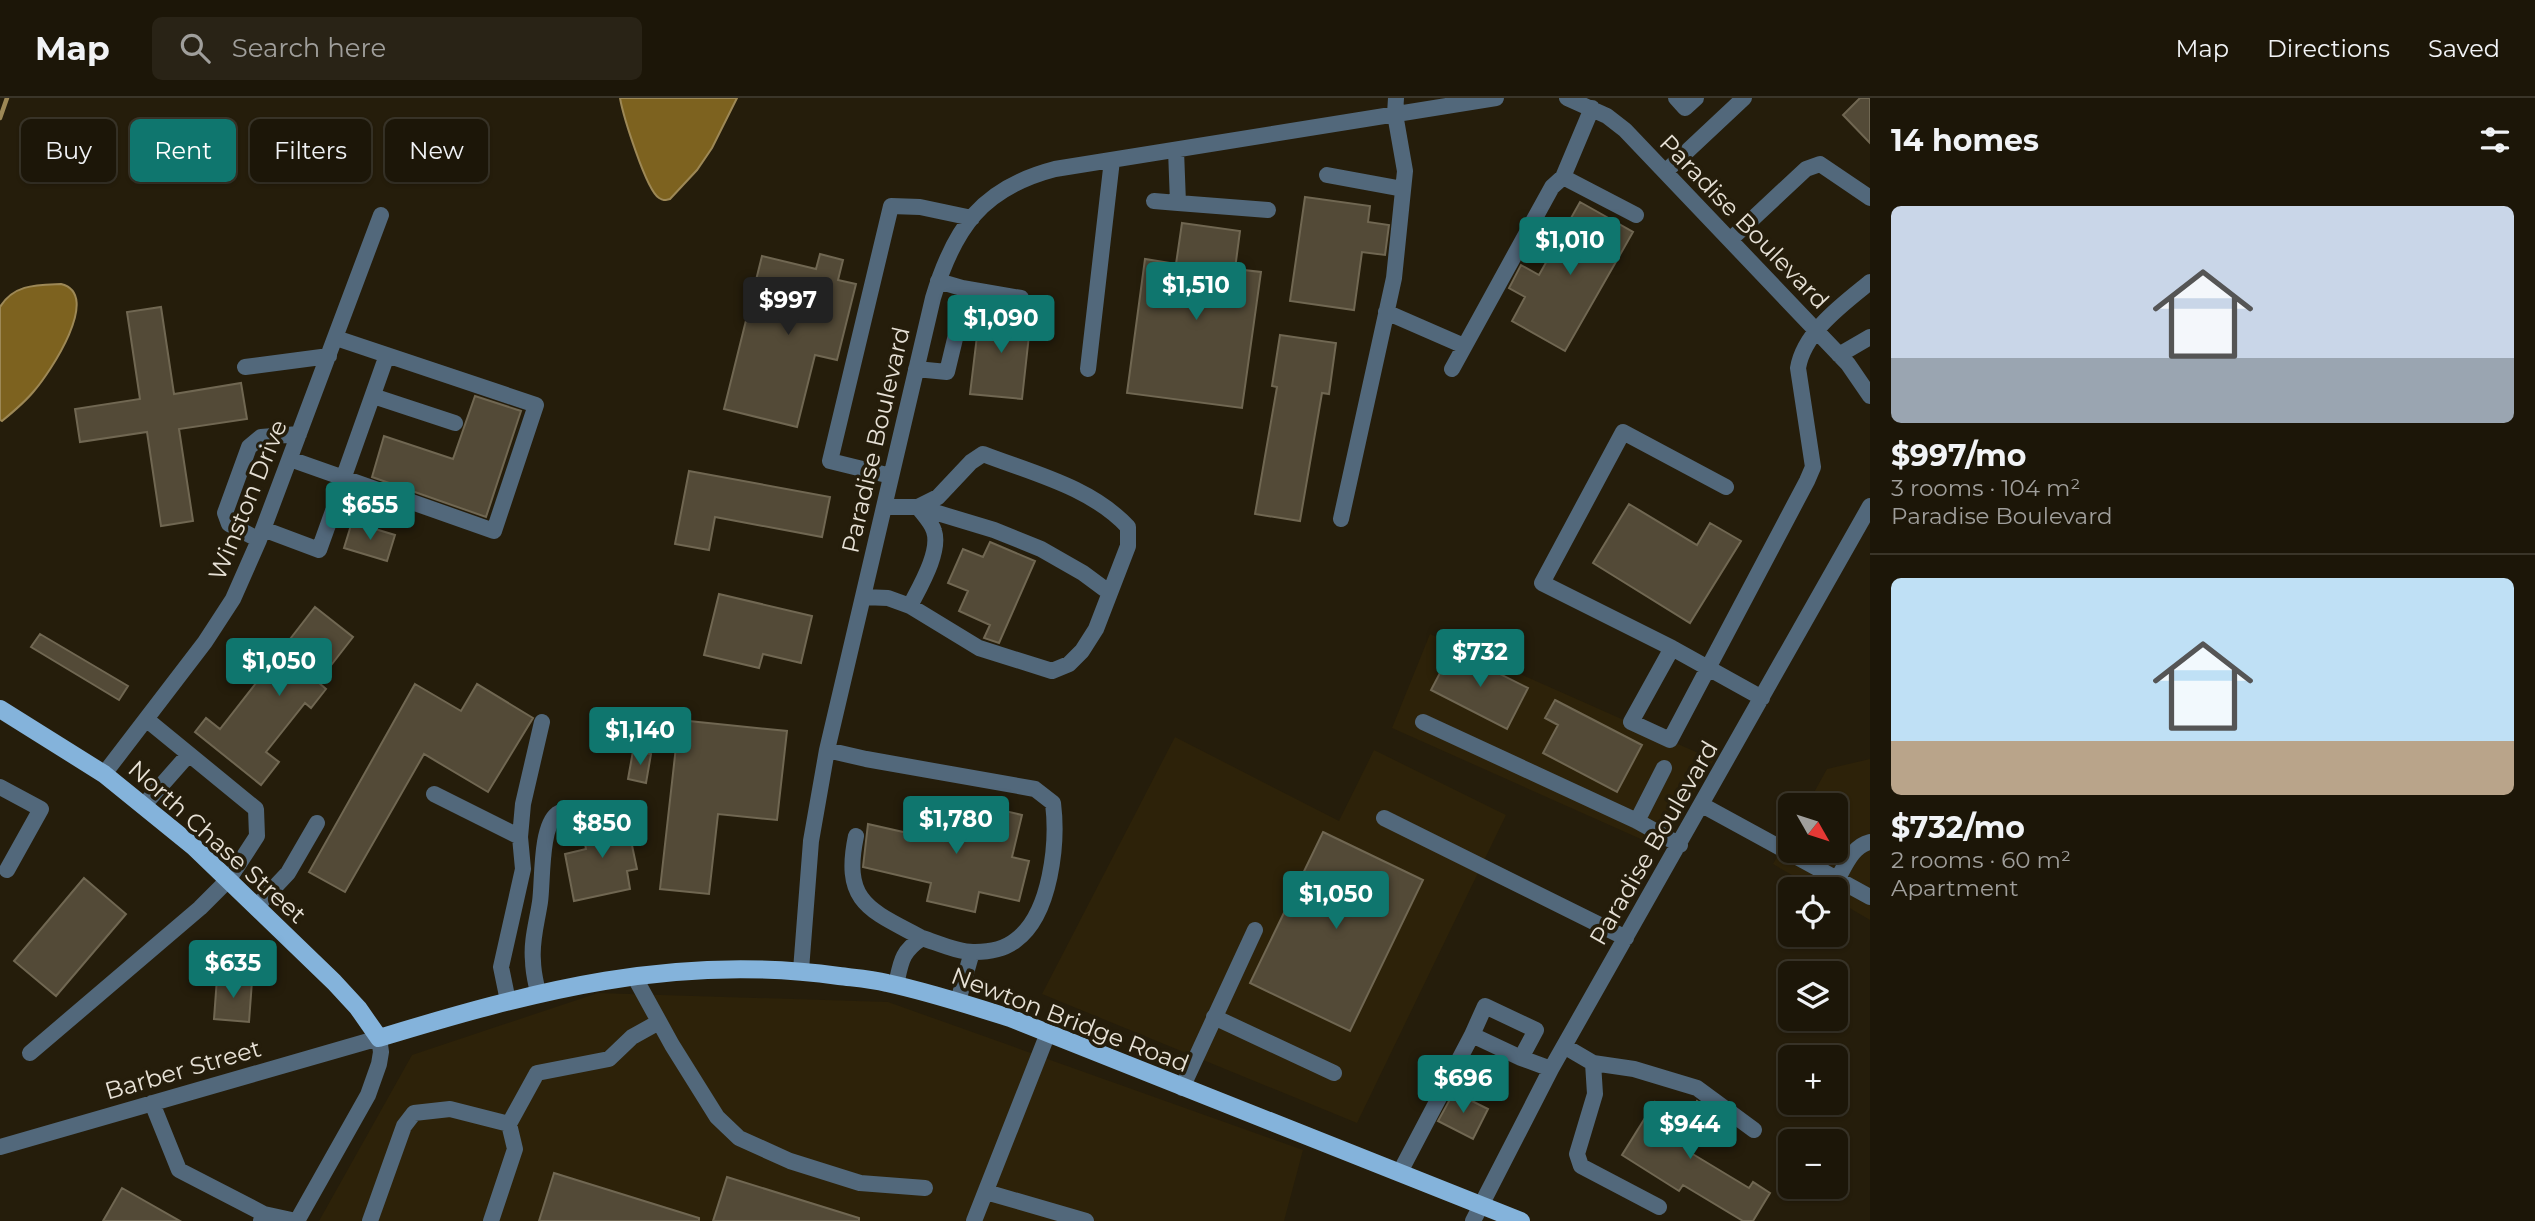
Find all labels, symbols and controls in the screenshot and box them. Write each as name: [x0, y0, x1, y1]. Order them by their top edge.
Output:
search box: [152, 17, 642, 80]
text: Map: [35, 28, 110, 68]
icon: search: [176, 29, 214, 67]
text: Search here: [232, 32, 386, 64]
text: Map: [2176, 34, 2229, 63]
text: Directions: [2267, 34, 2390, 63]
text: Saved: [2428, 34, 2500, 63]
chip: Buy: [21, 119, 116, 182]
chip: Rent: [130, 119, 236, 182]
chip: Filters: [250, 119, 371, 182]
chip: New: [385, 119, 488, 182]
icon: filters: [2476, 121, 2514, 159]
text: 14 homes: [1891, 122, 2039, 159]
street label: Paradise Boulevard: [1654, 128, 1835, 315]
pin: $1,010: [1513, 218, 1627, 277]
text: $1,010: [1535, 226, 1605, 254]
icon: home: [2140, 251, 2266, 377]
pin: $1,510: [1139, 262, 1253, 322]
text: $1,510: [1162, 271, 1230, 299]
pin: $997: [747, 278, 829, 337]
text: $997: [759, 286, 817, 314]
pin: $1,090: [944, 296, 1058, 355]
text: $1,090: [963, 304, 1039, 332]
street label: Paradise Boulevard: [835, 324, 916, 556]
street label: Winston Drive: [202, 415, 293, 584]
text: $997/mo: [1891, 437, 2026, 474]
text: 3 rooms · 104 m²: [1891, 474, 2080, 502]
pin: $655: [329, 482, 411, 542]
text: $655: [342, 491, 398, 519]
text: Paradise Boulevard: [1891, 502, 2113, 530]
icon: home: [2140, 623, 2266, 749]
pin: $732: [1439, 630, 1521, 689]
pin: $1,050: [222, 638, 336, 698]
text: $732: [1452, 638, 1508, 666]
text: $1,050: [242, 647, 316, 675]
pin: $1,140: [583, 708, 697, 767]
text: $1,140: [605, 716, 675, 744]
street label: Paradise Boulevard: [1583, 735, 1724, 950]
street label: North Chase Street: [122, 754, 312, 929]
north arrow: [1778, 793, 1848, 863]
map controls: [1778, 793, 1848, 1199]
pin: $1,780: [899, 796, 1013, 856]
pin: $850: [561, 800, 643, 860]
text: $1,780: [919, 805, 993, 833]
text: $850: [572, 809, 632, 837]
text: $732/mo: [1891, 809, 2025, 846]
text: 2 rooms · 60 m²: [1891, 846, 2071, 874]
pin: $1,050: [1279, 872, 1393, 931]
text: Apartment: [1891, 874, 2019, 902]
button: locate: [1778, 877, 1848, 947]
text: $1,050: [1299, 880, 1373, 908]
pin: $635: [192, 940, 274, 1000]
text: $635: [205, 949, 261, 977]
street label: Newton Bridge Road: [947, 961, 1193, 1078]
button: layers: [1778, 961, 1848, 1031]
street label: Barber Street: [102, 1033, 264, 1106]
button: +: [1778, 1045, 1848, 1115]
pin: $696: [1422, 1056, 1504, 1115]
text: $696: [1434, 1064, 1492, 1092]
pin: $944: [1649, 1102, 1731, 1161]
text: $944: [1660, 1110, 1720, 1138]
button: −: [1778, 1129, 1848, 1199]

